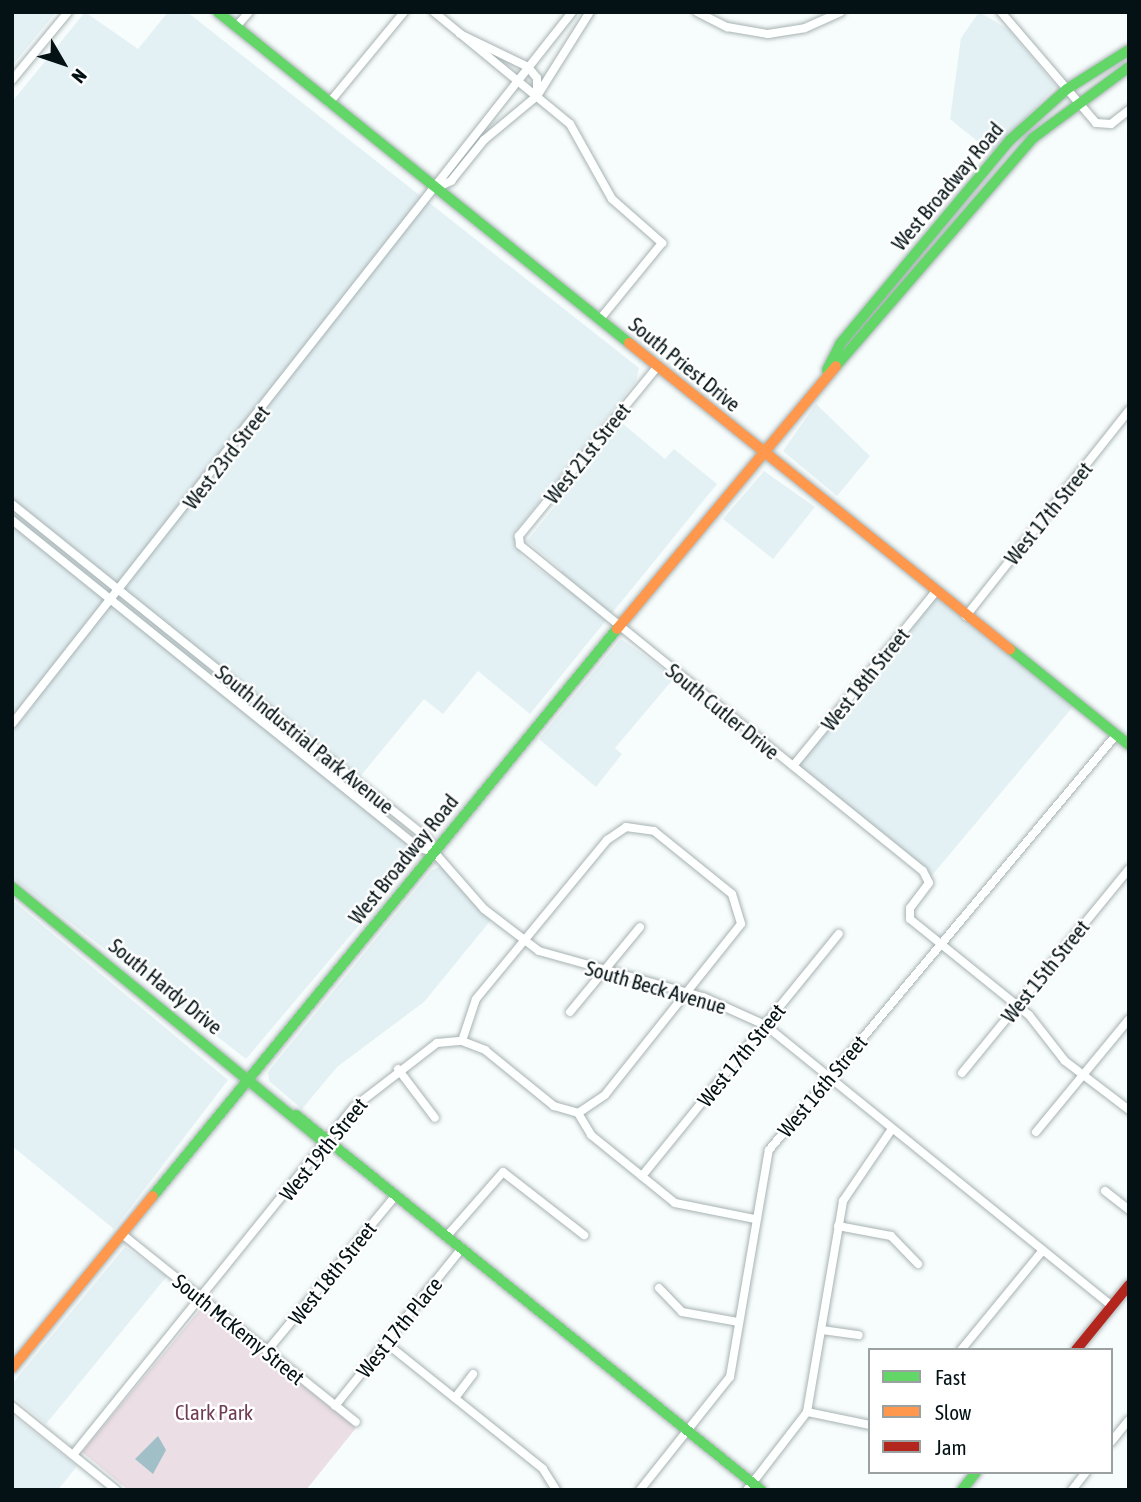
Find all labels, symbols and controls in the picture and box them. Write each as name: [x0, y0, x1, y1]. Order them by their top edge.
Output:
north arrow: [28, 28, 98, 98]
text: N: [67, 65, 91, 87]
street label: West Broadway Road: [886, 117, 1008, 255]
street label: South Priest Drive: [624, 311, 746, 417]
street label: West 21st Street: [539, 397, 635, 509]
street label: West 23rd Street: [177, 400, 275, 514]
street label: West 17th Street: [999, 456, 1097, 570]
street label: West 18th Street: [816, 622, 914, 736]
street label: South Cutler Drive: [661, 658, 785, 764]
street label: South Industrial Park Avenue: [211, 659, 399, 819]
street label: West Broadway Road: [343, 789, 463, 929]
street label: West 15th Street: [996, 914, 1094, 1028]
street label: South Hardy Drive: [104, 933, 228, 1039]
street label: South Beck Avenue: [583, 955, 729, 1019]
street label: West 17th Street: [692, 998, 790, 1112]
street label: West 16th Street: [772, 1030, 872, 1142]
street label: West 19th Street: [274, 1092, 372, 1206]
street label: West 18th Street: [283, 1216, 381, 1330]
street label: South McKemy Street: [168, 1268, 310, 1390]
street label: West 17th Place: [351, 1272, 447, 1382]
legend: [868, 1348, 1113, 1474]
text: Fast: [935, 1365, 966, 1389]
park label: Clark Park: [175, 1399, 253, 1425]
text: Slow: [935, 1400, 971, 1424]
text: Jam: [935, 1435, 967, 1459]

